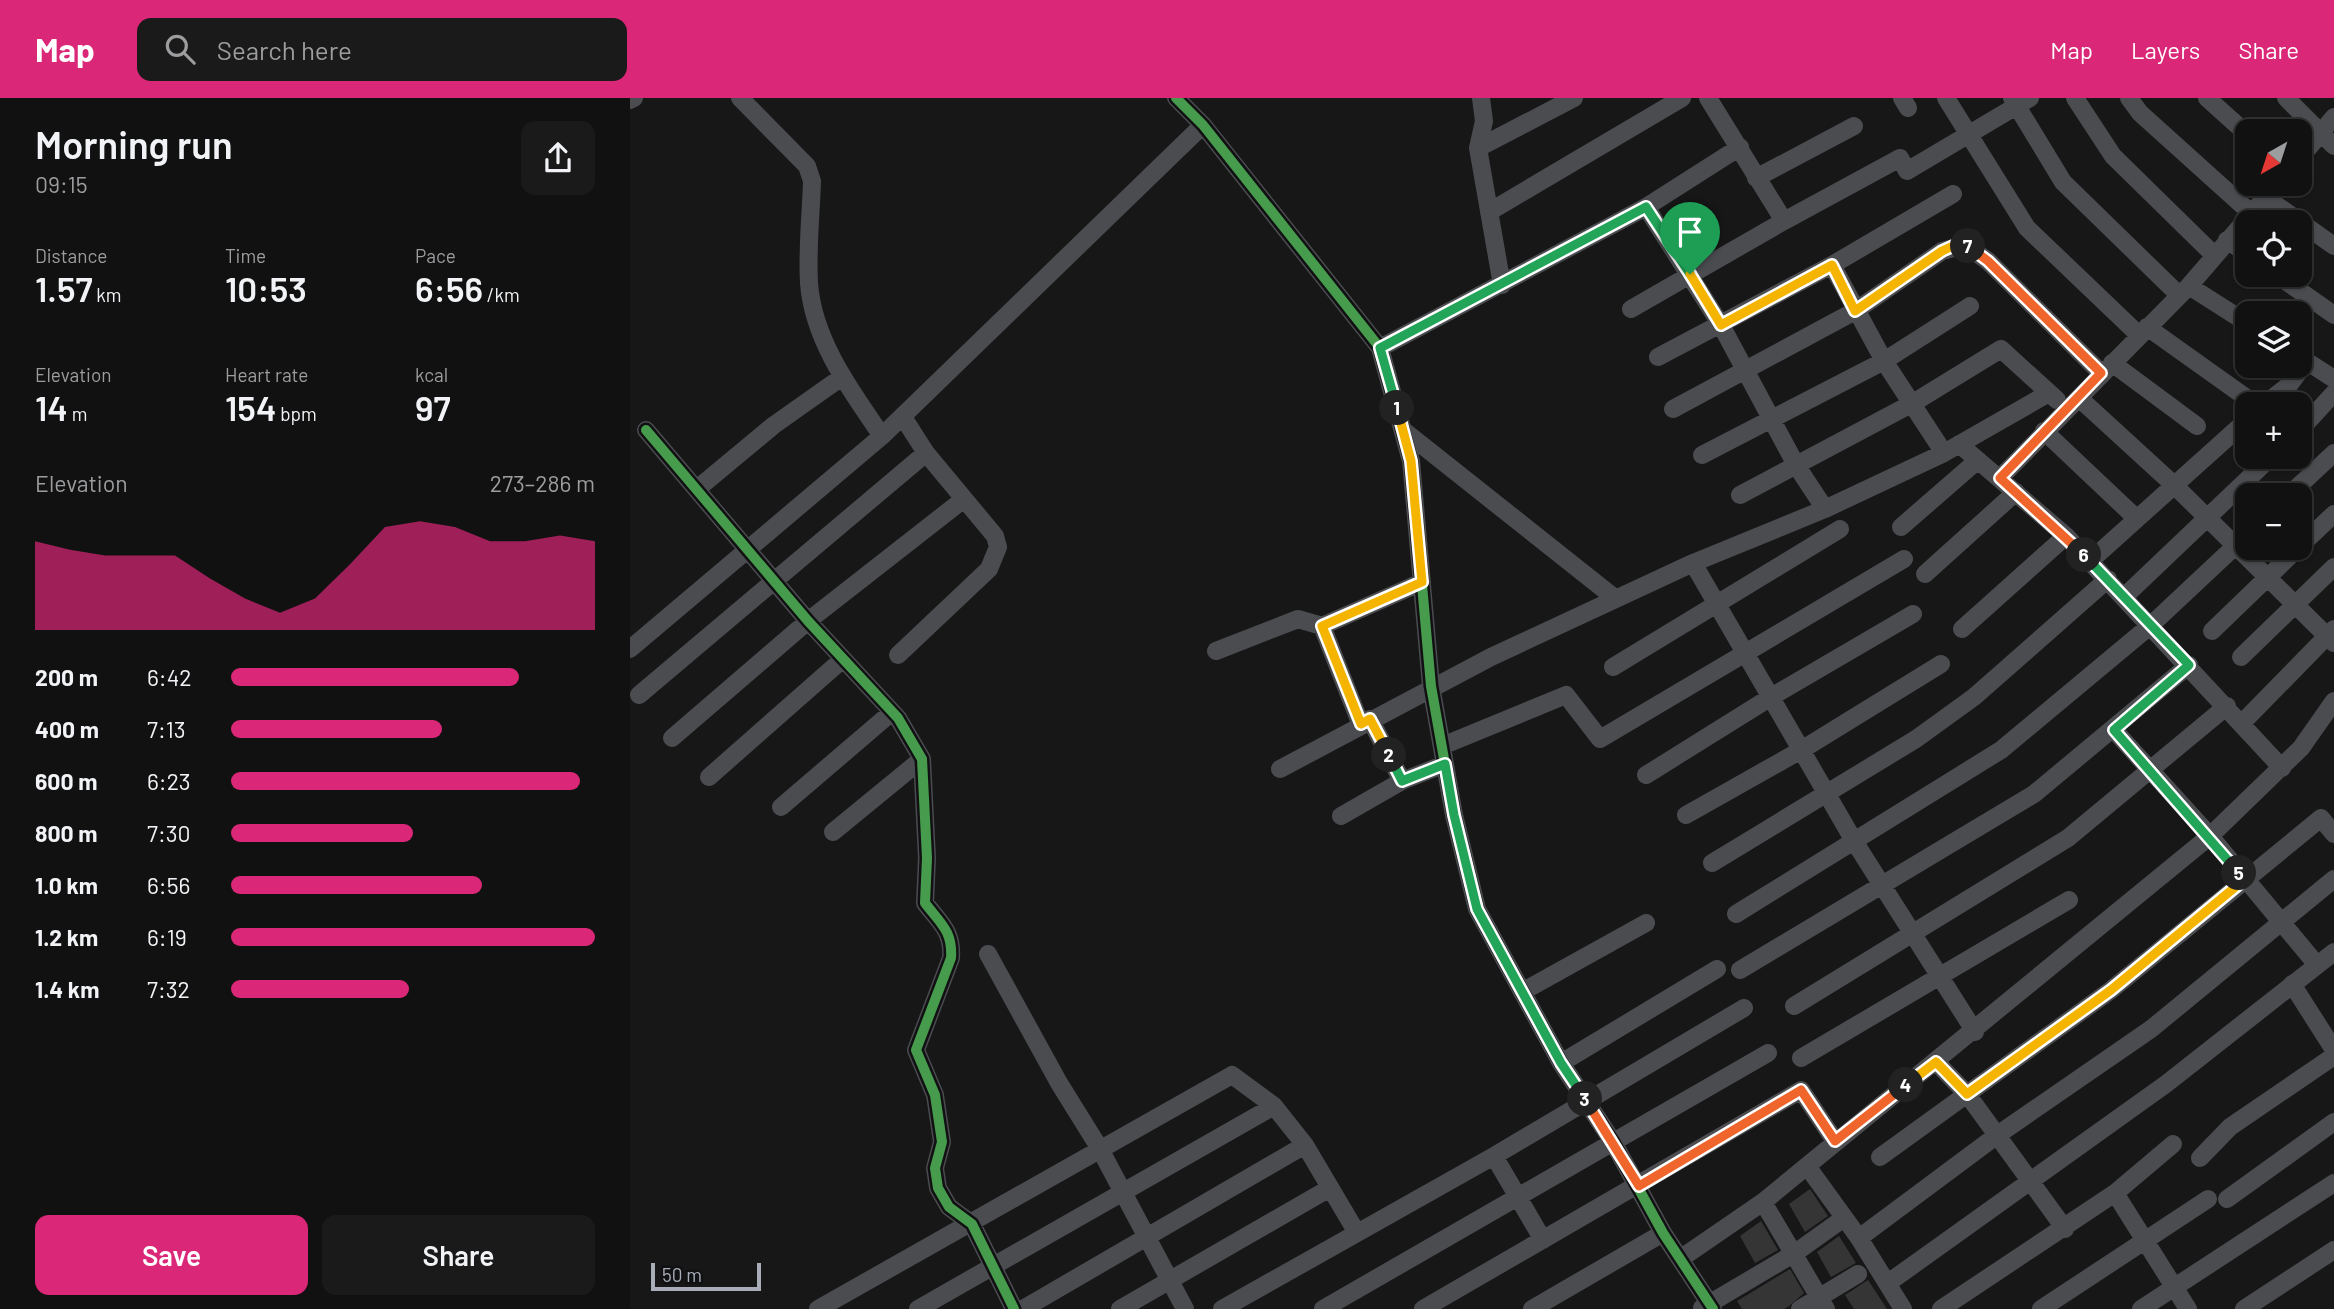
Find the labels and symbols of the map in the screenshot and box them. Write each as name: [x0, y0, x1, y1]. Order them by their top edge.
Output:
north arrow: [2235, 119, 2312, 196]
pin: [1660, 202, 1720, 274]
pin: 7: [1950, 228, 1986, 264]
pin: 1: [1380, 390, 1414, 426]
pin: 6: [2066, 538, 2102, 573]
pin: 2: [1372, 738, 1406, 772]
pin: 5: [2222, 856, 2256, 890]
pin: 4: [1888, 1068, 1924, 1102]
pin: 3: [1567, 1082, 1602, 1116]
scale bar: [651, 1260, 761, 1292]

